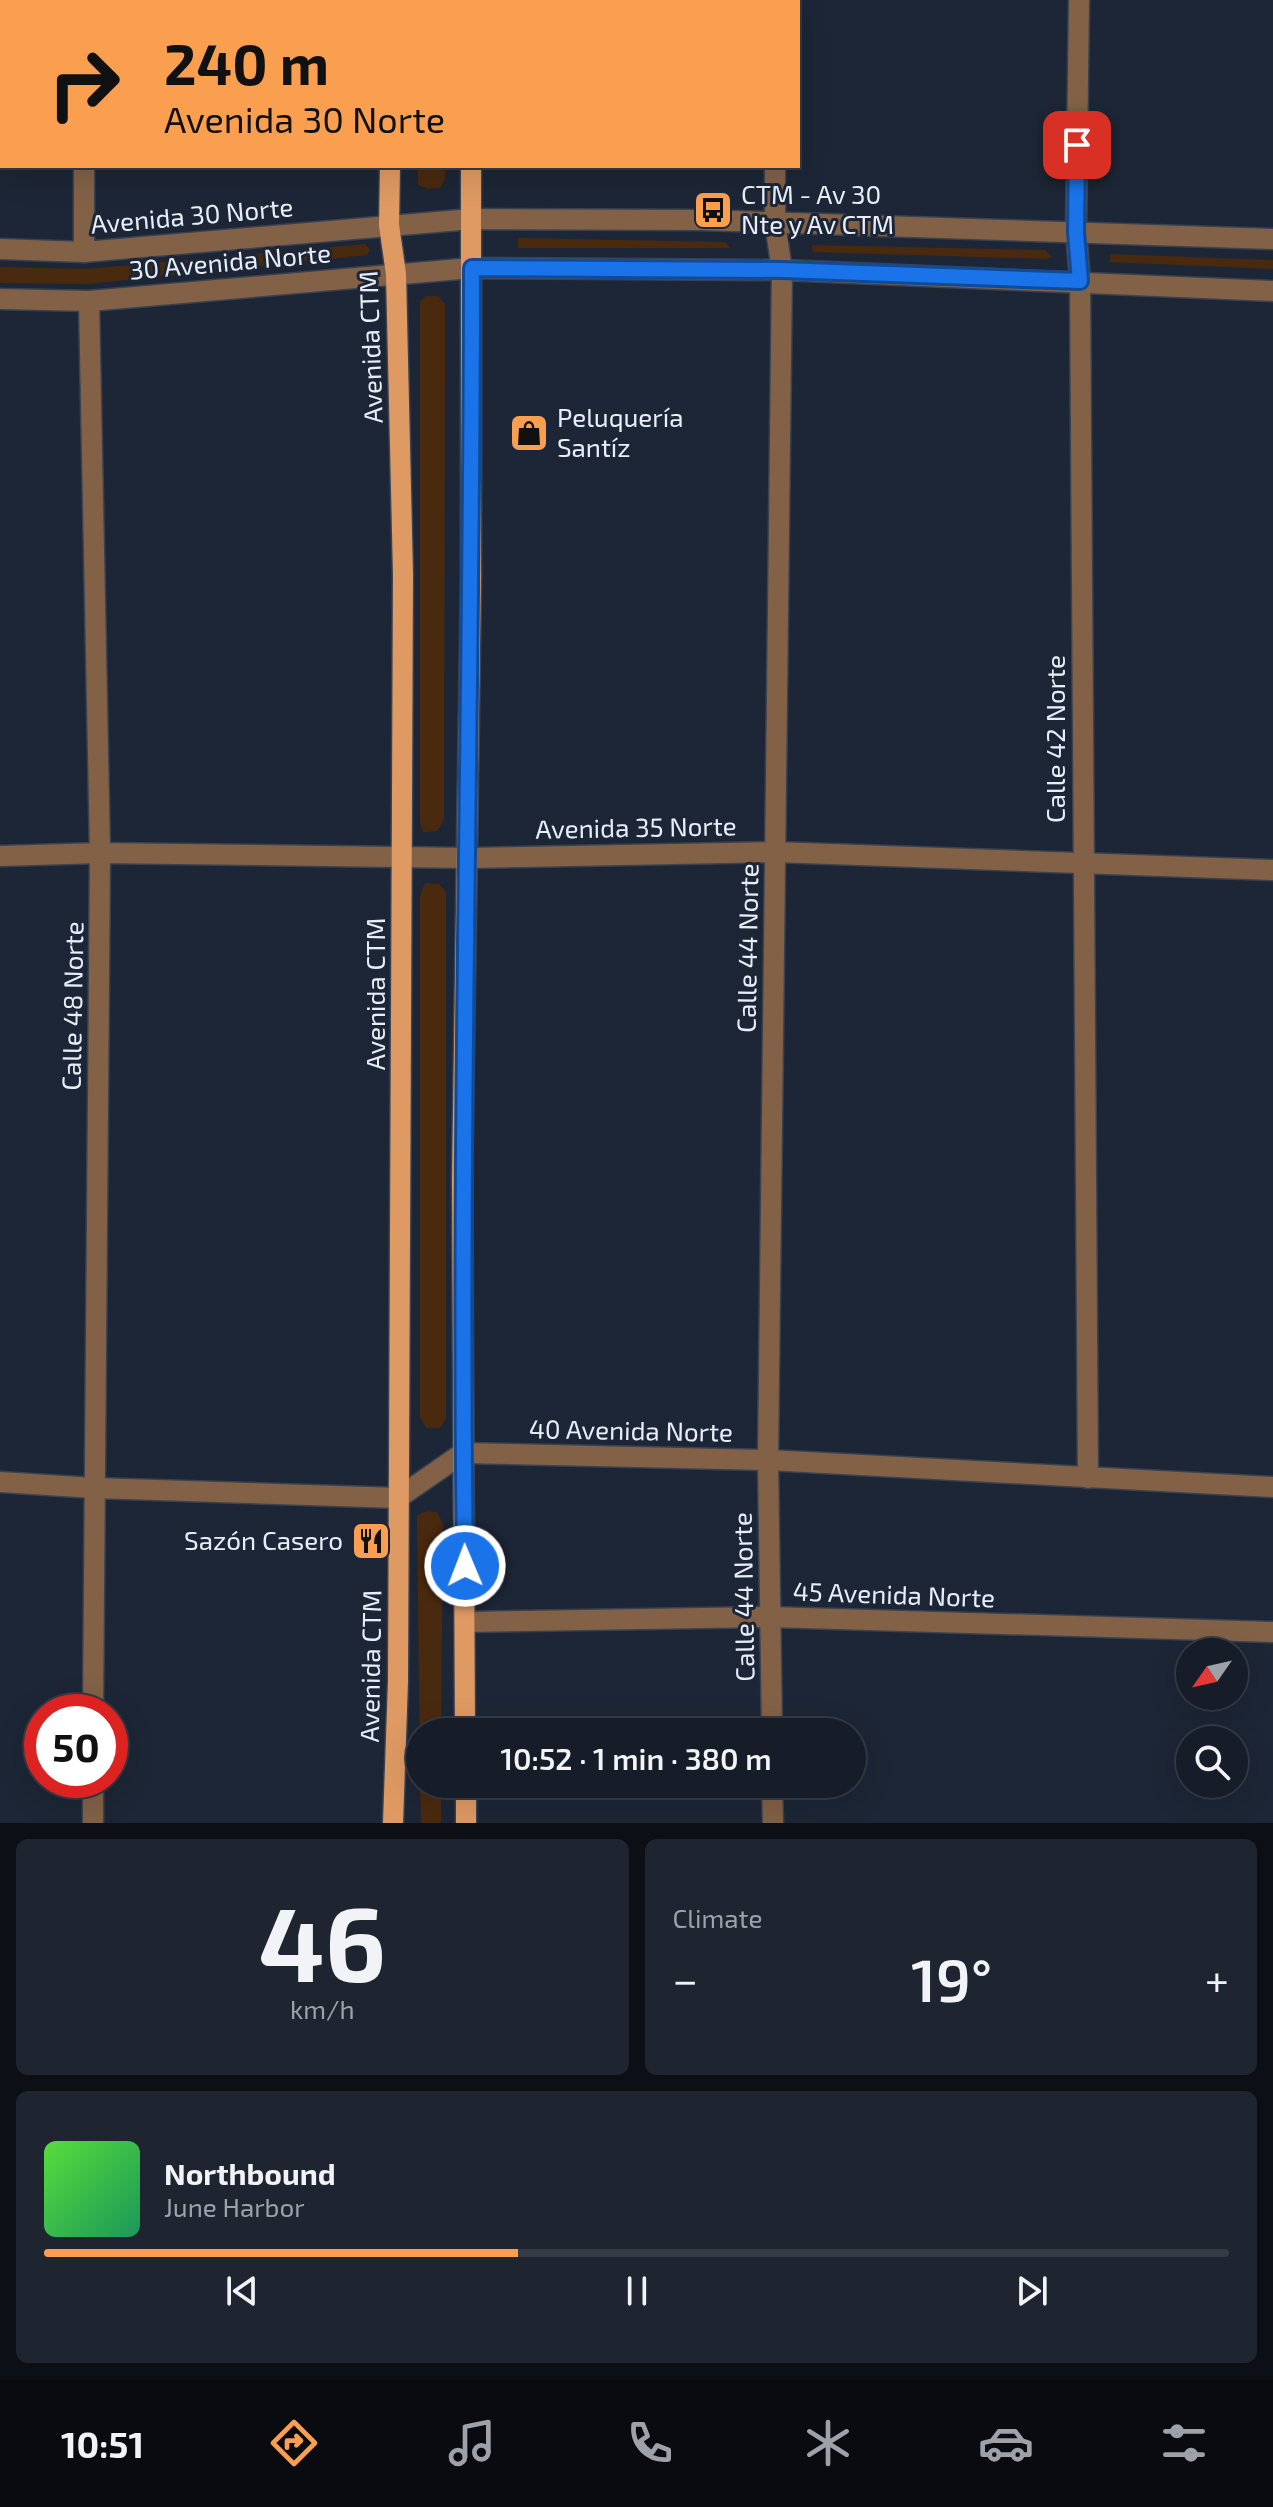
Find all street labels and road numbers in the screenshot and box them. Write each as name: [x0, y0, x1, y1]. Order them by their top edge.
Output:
street label: Avenida 30 Norte: [89, 190, 294, 239]
street label: 30 Avenida Norte: [128, 236, 332, 285]
street label: Avenida CTM: [351, 270, 388, 424]
street label: Calle 42 Norte: [1039, 655, 1070, 823]
street label: Avenida 35 Norte: [535, 809, 737, 844]
street label: Calle 44 Norte: [730, 863, 763, 1033]
street label: Avenida CTM: [359, 918, 390, 1070]
street label: Calle 48 Norte: [55, 921, 88, 1091]
street label: 40 Avenida Norte: [529, 1412, 733, 1447]
street label: Calle 44 Norte: [726, 1512, 759, 1682]
street label: 45 Avenida Norte: [792, 1574, 996, 1613]
street label: Avenida CTM: [353, 1589, 386, 1742]

